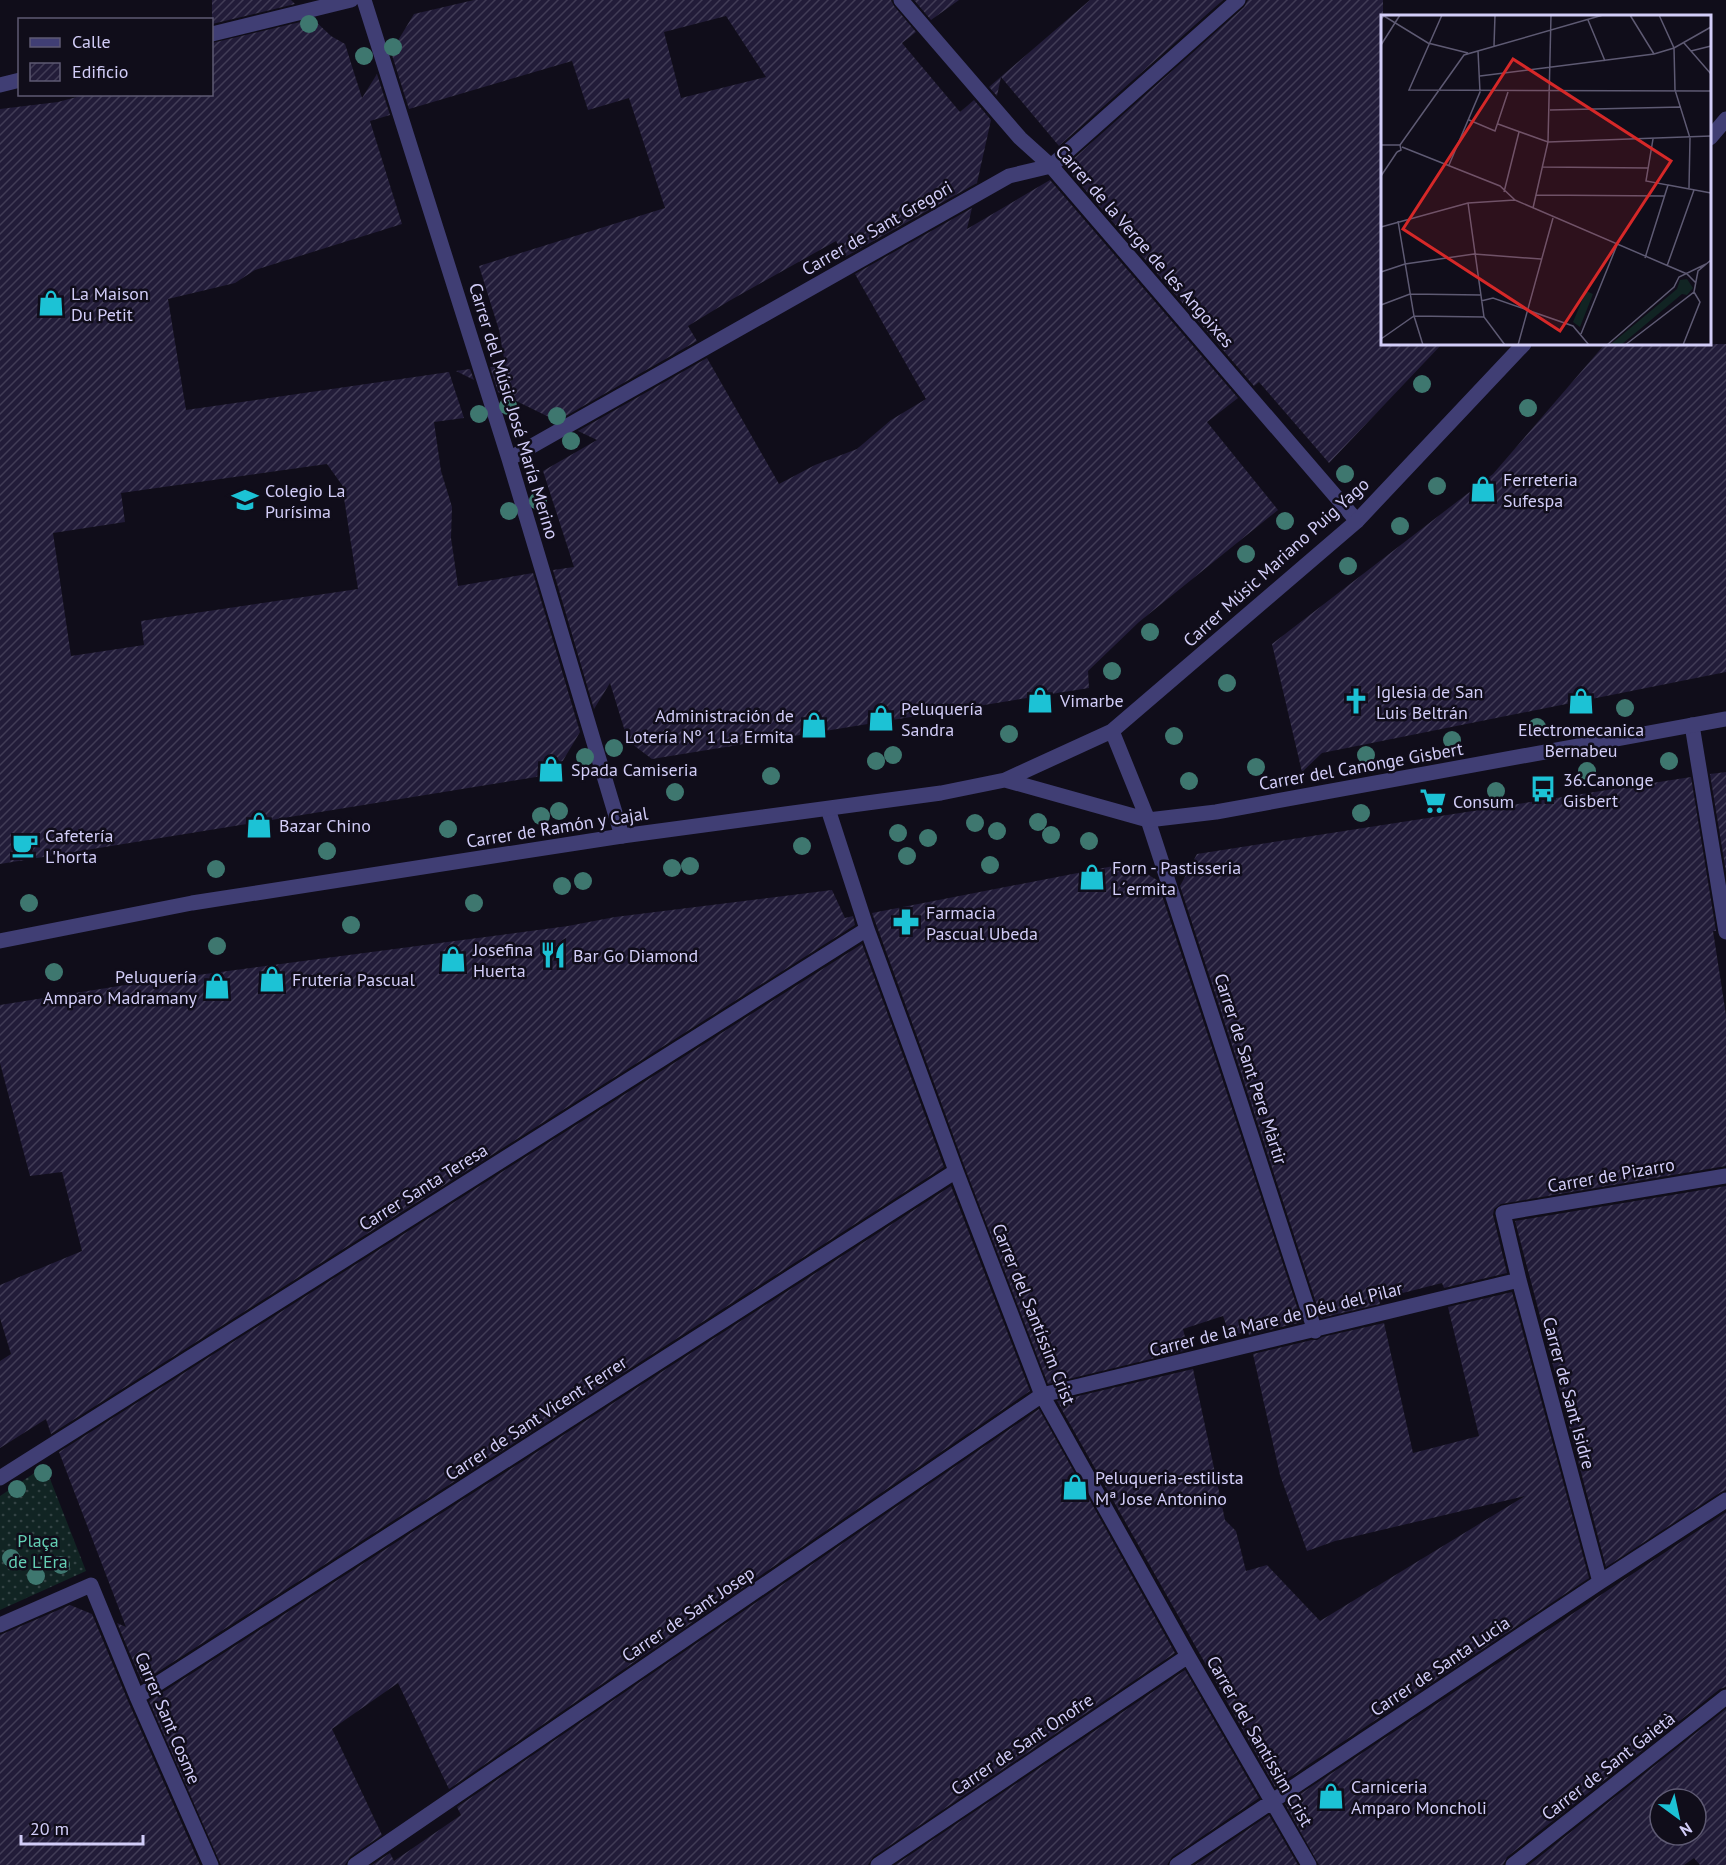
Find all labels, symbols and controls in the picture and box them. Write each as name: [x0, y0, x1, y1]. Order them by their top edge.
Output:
inset map: [1381, 15, 1711, 345]
legend: [18, 18, 213, 96]
text: Calle: [72, 30, 111, 53]
text: Edificio: [72, 60, 128, 83]
street label: Carrer de la Verge de les Angoixes: [1051, 140, 1239, 352]
street label: Carrer de Sant Gregori: [797, 175, 957, 281]
street label: Carrer del Músic José María Merino: [464, 280, 564, 542]
place label: La Maison Du Petit: [71, 282, 149, 326]
shop icon: La Maison Du Petit: [36, 288, 66, 318]
place label: Ferreteria Sufespa: [1503, 468, 1578, 512]
street label: Carrer Músic Mariano Puig Yago: [1178, 472, 1374, 652]
shop icon: Ferreteria Sufespa: [1468, 474, 1498, 504]
place label: Colegio La Purísima: [265, 479, 345, 523]
school or university icon: Colegio La Purísima: [230, 485, 260, 515]
place label: Iglesia de San Luis Beltrán: [1376, 680, 1483, 724]
shop icon: Vimarbe: [1025, 685, 1055, 715]
church icon: Iglesia de San Luis Beltrán: [1341, 686, 1371, 716]
shop icon: Electromecanica Bernabeu: [1566, 686, 1596, 716]
place label: Vimarbe: [1059, 689, 1124, 712]
place label: Peluquería Sandra: [901, 697, 983, 741]
shop icon: Peluquería Sandra: [866, 703, 896, 733]
place label: Administración de Lotería Nº 1 La Ermita: [625, 704, 794, 748]
shop icon: Administración de Lotería Nº 1 La Ermita: [799, 710, 829, 740]
place label: Electromecanica Bernabeu: [1518, 718, 1644, 762]
street label: Carrer del Canonge Gisbert: [1257, 737, 1465, 795]
shop icon: Spada Camiseria: [536, 754, 566, 784]
place label: Spada Camiseria: [571, 758, 698, 781]
place label: 36.Canonge Gisbert: [1563, 768, 1654, 812]
bus stop icon: 36.Canonge Gisbert: [1528, 774, 1558, 804]
supermarket icon: Consum: [1418, 786, 1448, 816]
place label: Consum: [1453, 790, 1514, 813]
street label: Carrer de Ramón y Cajal: [465, 801, 650, 853]
shop icon: Bazar Chino: [244, 810, 274, 840]
place label: Bazar Chino: [279, 814, 371, 837]
place label: Cafetería L'horta: [45, 824, 114, 868]
cafe icon: Cafetería L'horta: [10, 830, 40, 860]
place label: Forn - Pastisseria L´ermita: [1112, 856, 1241, 900]
shop icon: Forn - Pastisseria L´ermita: [1077, 862, 1107, 892]
place label: Farmacia Pascual Ubeda: [926, 901, 1038, 945]
pharmacy icon: Farmacia Pascual Ubeda: [891, 907, 921, 937]
place label: Josefina Huerta: [472, 938, 533, 982]
restaurant icon: Bar Go Diamond: [538, 940, 568, 970]
shop icon: Josefina Huerta: [438, 944, 468, 974]
place label: Bar Go Diamond: [573, 944, 698, 967]
shop icon: Frutería Pascual: [257, 964, 287, 994]
place label: Peluquería Amparo Madramany: [43, 965, 198, 1009]
place label: Frutería Pascual: [292, 968, 416, 991]
shop icon: Peluquería Amparo Madramany: [202, 971, 232, 1001]
street label: Carrer de Sant Pere Màrtir: [1209, 971, 1293, 1167]
street label: Carrer Santa Teresa: [354, 1138, 492, 1236]
street label: Carrer de Pizarro: [1546, 1153, 1676, 1197]
street label: Carrer del Santíssim Crist: [987, 1220, 1081, 1408]
street label: Carrer de la Mare de Déu del Pilar: [1147, 1276, 1405, 1362]
street label: Carrer de Sant Isidre: [1538, 1314, 1600, 1472]
street label: Carrer de Sant Vicent Ferrer: [441, 1351, 631, 1485]
place label: Peluqueria-estilista Mª Jose Antonino: [1095, 1466, 1244, 1510]
shop icon: Peluqueria-estilista Mª Jose Antonino: [1060, 1472, 1090, 1502]
park label: Plaça de L'Era: [8, 1529, 68, 1573]
street label: Carrer de Sant Josep: [617, 1561, 759, 1667]
street label: Carrer de Santa Lucia: [1366, 1611, 1514, 1721]
street label: Carrer Sant Cosme: [130, 1649, 206, 1787]
street label: Carrer del Santíssim Crist: [1202, 1652, 1318, 1830]
street label: Carrer de Sant Onofre: [946, 1688, 1098, 1800]
street label: Carrer de Sant Gaietà: [1537, 1707, 1679, 1825]
place label: Carniceria Amparo Moncholi: [1351, 1775, 1487, 1819]
shop icon: Carniceria Amparo Moncholi: [1316, 1781, 1346, 1811]
north arrow: [1648, 1787, 1708, 1847]
scale bar: [21, 1808, 142, 1846]
text: 20 m: [30, 1817, 69, 1840]
text: N: [1676, 1818, 1696, 1841]

